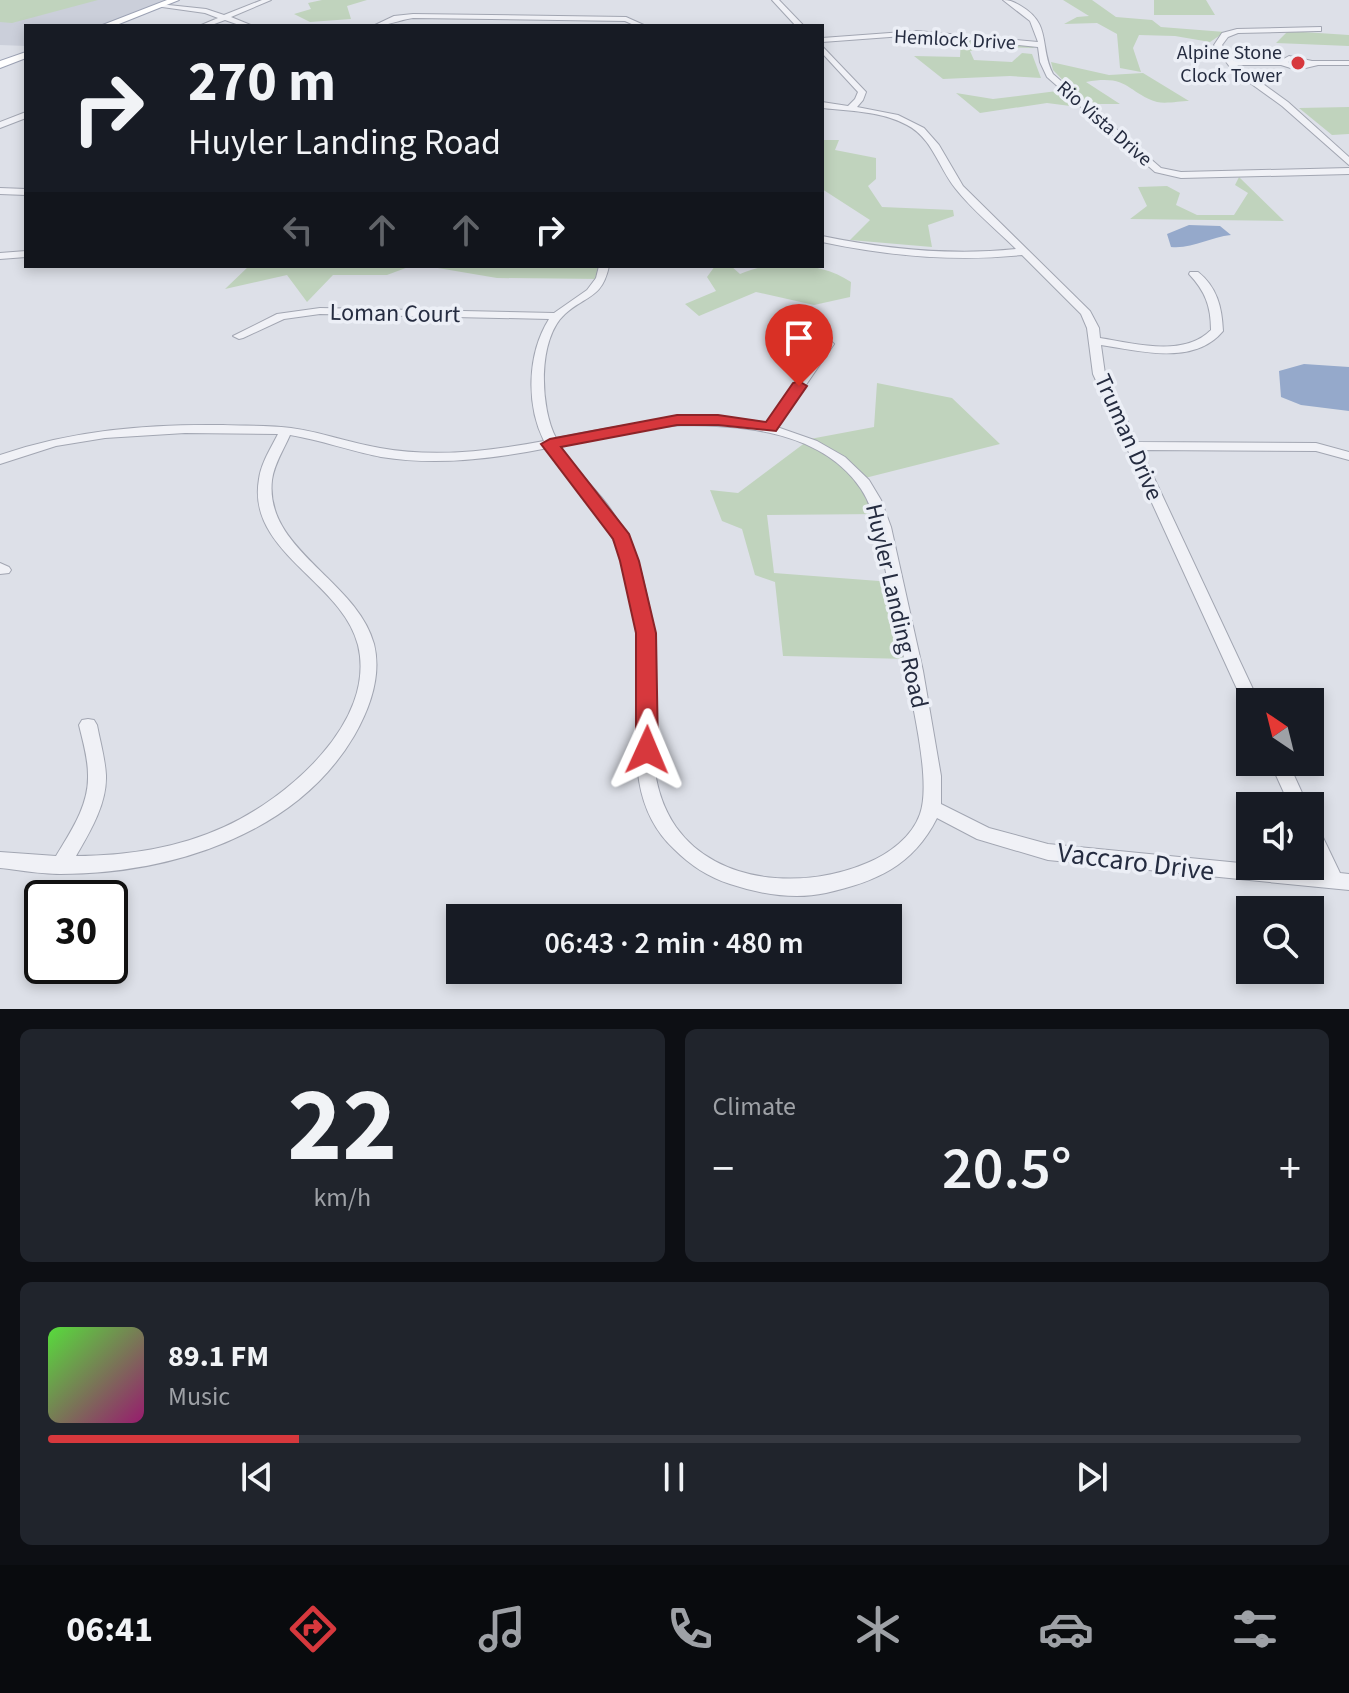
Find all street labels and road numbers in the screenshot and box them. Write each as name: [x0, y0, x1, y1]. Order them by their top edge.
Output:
street label: Hemlock Drive: [893, 23, 1017, 57]
street label: Rio Vista Drive: [1051, 74, 1158, 173]
street label: Loman Court: [329, 295, 461, 332]
street label: Truman Drive: [1085, 368, 1172, 506]
street label: Huyler Landing Road: [856, 500, 937, 712]
street label: Vaccaro Drive: [1055, 833, 1217, 891]

